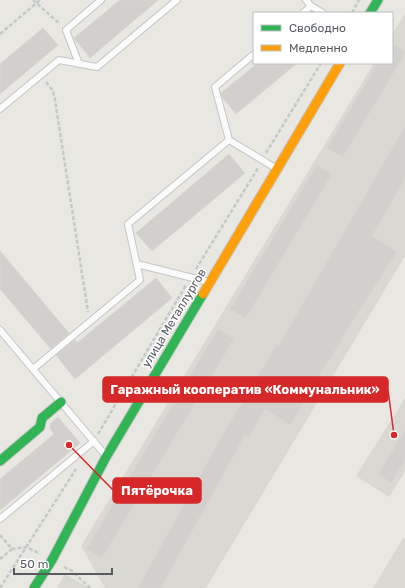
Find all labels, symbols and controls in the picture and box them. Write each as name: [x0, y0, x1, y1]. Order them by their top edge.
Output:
legend: [253, 12, 393, 64]
text: Свободно: [289, 21, 346, 35]
text: Медленно: [289, 41, 348, 55]
street label: улица Металлургов: [139, 266, 209, 370]
callout: Гаражный кооператив «Коммунальник»: [103, 377, 388, 402]
text: Гаражный кооператив «Коммунальник»: [110, 382, 380, 397]
callout: Пятёрочка: [113, 478, 201, 503]
text: Пятёрочка: [121, 483, 193, 498]
scale bar: [14, 550, 112, 576]
text: 50 m: [20, 557, 48, 571]

